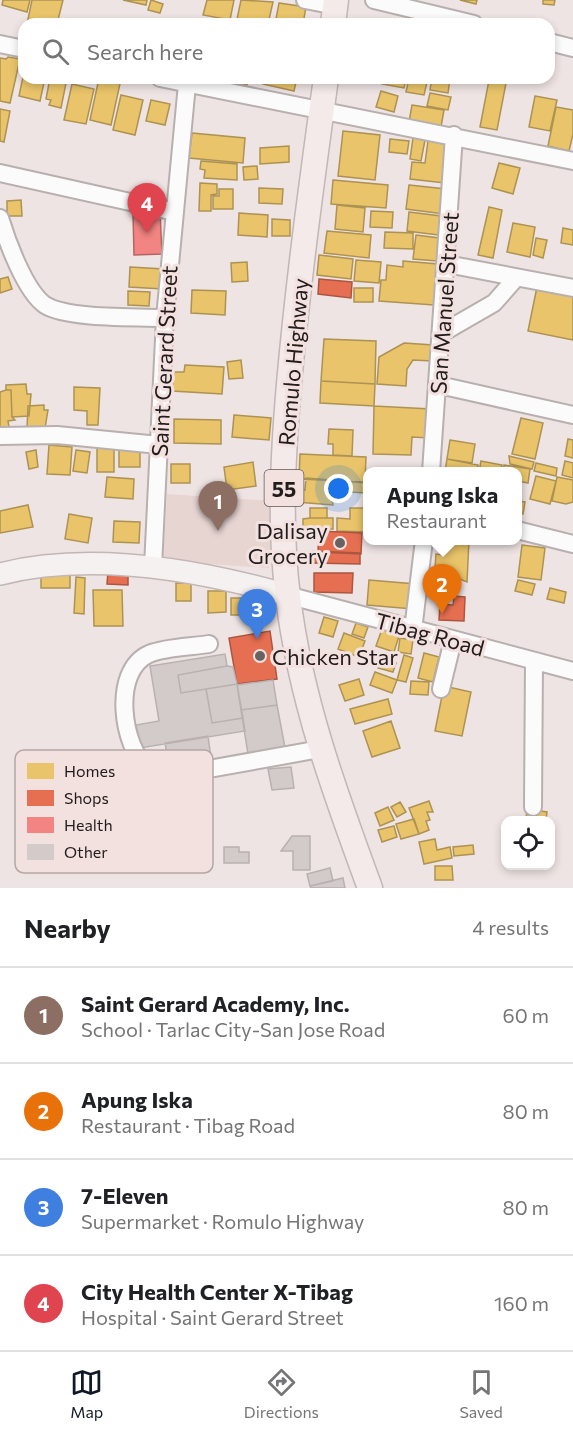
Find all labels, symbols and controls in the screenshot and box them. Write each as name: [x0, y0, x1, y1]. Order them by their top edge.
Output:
search box: [18, 18, 555, 84]
icon: search: [39, 35, 72, 68]
text: Search here: [87, 38, 203, 65]
pin: 4: [128, 184, 166, 233]
street label: San Manuel Street: [424, 211, 464, 395]
street label: Saint Gerard Street: [146, 265, 182, 457]
street label: Romulo Highway: [272, 277, 314, 447]
popup: [363, 467, 522, 545]
road number: 55: [264, 470, 304, 506]
your location: [324, 474, 353, 503]
text: Apung Iska: [387, 481, 498, 508]
pin: 1: [198, 482, 238, 531]
text: Restaurant: [387, 508, 487, 532]
place label: Dalisay Grocery: [248, 517, 328, 569]
marker: Dalisay Grocery: [333, 536, 347, 550]
pin: 2: [422, 564, 462, 614]
pin: 3: [238, 590, 276, 639]
street label: Tibag Road: [373, 606, 487, 662]
place label: Chicken Star: [272, 643, 398, 670]
marker: Chicken Star: [253, 649, 267, 663]
legend: [15, 750, 213, 873]
text: Homes: [64, 761, 115, 780]
text: Shops: [64, 788, 109, 807]
text: Health: [64, 815, 113, 834]
map controls: [501, 816, 555, 870]
button: locate: [501, 816, 555, 870]
text: Other: [64, 842, 108, 861]
text: Nearby: [24, 912, 111, 943]
text: 4 results: [472, 915, 549, 939]
text: Saint Gerard Academy, Inc.: [81, 990, 350, 1017]
text: 1: [39, 1003, 48, 1027]
text: 60 m: [503, 1003, 549, 1027]
text: School · Tarlac City-San Jose Road: [81, 1017, 385, 1041]
text: Apung Iska: [81, 1086, 193, 1113]
text: 2: [38, 1099, 49, 1123]
text: 80 m: [503, 1099, 549, 1123]
text: Restaurant · Tibag Road: [81, 1113, 295, 1137]
text: 7-Eleven: [81, 1182, 169, 1209]
text: 3: [38, 1195, 49, 1219]
text: 80 m: [503, 1195, 549, 1219]
text: Supermarket · Romulo Highway: [81, 1209, 364, 1233]
text: City Health Center X-Tibag: [81, 1278, 353, 1305]
text: 4: [37, 1291, 50, 1315]
text: 160 m: [494, 1291, 549, 1315]
text: Hospital · Saint Gerard Street: [81, 1305, 344, 1329]
tab: Map: [70, 1366, 103, 1421]
tab: Directions: [244, 1366, 319, 1421]
tab: Saved: [459, 1366, 503, 1421]

